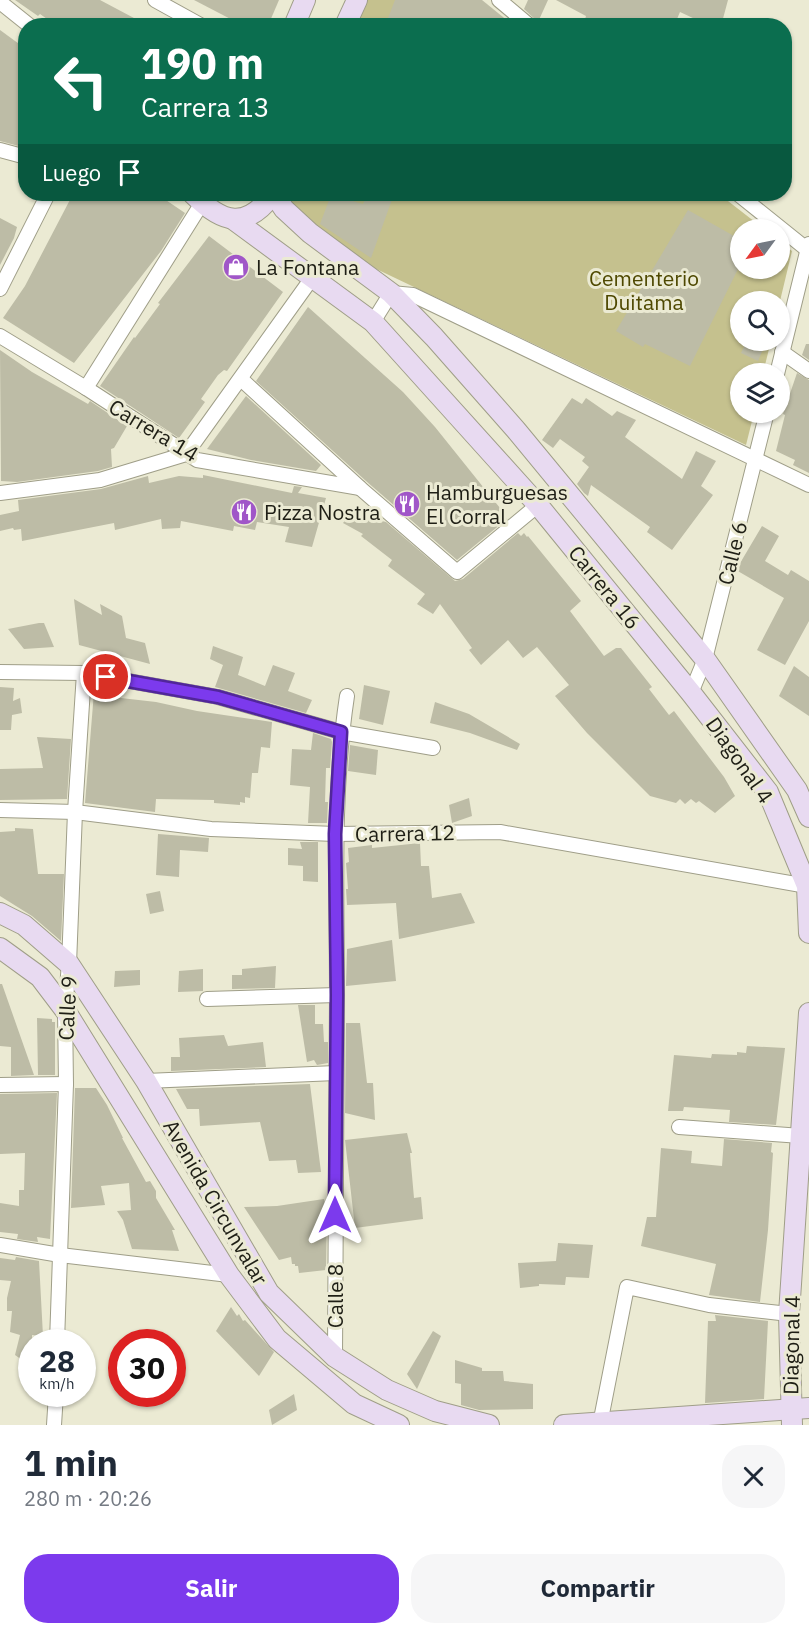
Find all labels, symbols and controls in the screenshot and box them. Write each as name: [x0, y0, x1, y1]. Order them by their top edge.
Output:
text: 190 m: [141, 36, 264, 91]
icon: left: [42, 42, 120, 120]
text: Carrera 13: [141, 89, 270, 124]
icon: arrive: [113, 156, 146, 189]
text: Luego: [42, 158, 101, 187]
north arrow: [730, 219, 790, 279]
map controls: [730, 219, 790, 423]
shop icon: La Fontana: [221, 252, 251, 282]
place label: La Fontana: [256, 253, 359, 281]
park label: Cementerio Duitama: [589, 264, 699, 316]
button: search: [730, 291, 790, 351]
button: layers: [730, 363, 790, 423]
street label: Carrera 14: [104, 392, 204, 468]
place label: Hamburguesas El Corral: [426, 478, 568, 530]
restaurant icon: Hamburguesas El Corral: [392, 489, 422, 519]
restaurant icon: Pizza Nostra: [229, 497, 259, 527]
place label: Pizza Nostra: [264, 498, 381, 526]
street label: Calle 6: [711, 518, 753, 588]
street label: Carrera 16: [563, 539, 647, 635]
pin: [80, 651, 131, 702]
icon: arrive: [89, 660, 122, 693]
street label: Diagonal 4: [700, 711, 780, 809]
street label: Carrera 12: [355, 818, 455, 848]
street label: Calle 9: [51, 975, 83, 1041]
street label: Avenida Circunvalar: [157, 1114, 275, 1290]
position arrow: [303, 1183, 367, 1247]
street label: Calle 8: [321, 1264, 349, 1328]
street label: Diagonal 4: [776, 1295, 806, 1395]
speed limit sign: 30: [108, 1329, 186, 1407]
text: 28: [39, 1341, 75, 1380]
text: km/h: [39, 1374, 75, 1393]
text: 1 min: [24, 1439, 118, 1486]
button: close: [722, 1445, 785, 1508]
text: 280 m · 20:26: [24, 1485, 152, 1512]
button: Salir: [24, 1554, 399, 1623]
button: Compartir: [411, 1554, 785, 1623]

